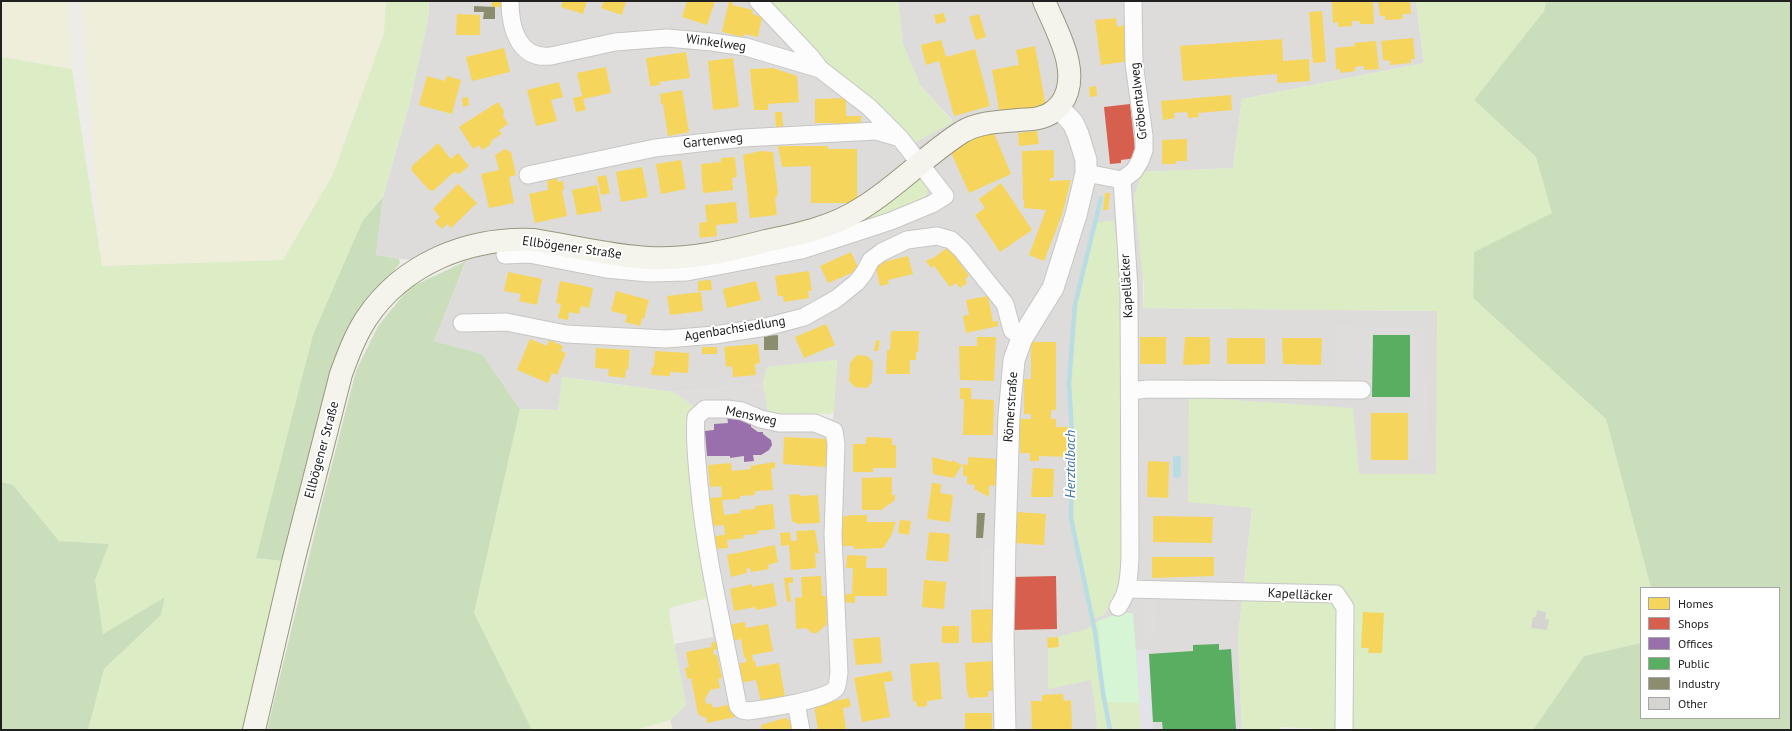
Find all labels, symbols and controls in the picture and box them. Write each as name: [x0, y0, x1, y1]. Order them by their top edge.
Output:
street label: Winkelweg: [685, 31, 747, 55]
street label: Gröbentalweg: [1127, 62, 1151, 140]
street label: Gartenweg: [682, 130, 744, 152]
street label: Ellbögener Straße: [521, 233, 623, 263]
street label: Kapelläcker: [1118, 253, 1136, 319]
street label: Agenbachsiedlung: [683, 313, 787, 345]
street label: Römerstraße: [1001, 371, 1021, 443]
street label: Ellbögener Straße: [301, 400, 343, 500]
street label: Mensweg: [724, 403, 778, 429]
water label: Herztalbach: [1063, 430, 1079, 498]
street label: Kapelläcker: [1267, 586, 1333, 604]
legend: [1640, 587, 1780, 719]
text: Homes: [1678, 596, 1713, 611]
text: Shops: [1678, 616, 1709, 631]
text: Offices: [1678, 636, 1713, 651]
text: Public: [1678, 656, 1709, 671]
text: Industry: [1678, 676, 1720, 691]
text: Other: [1678, 696, 1707, 711]

